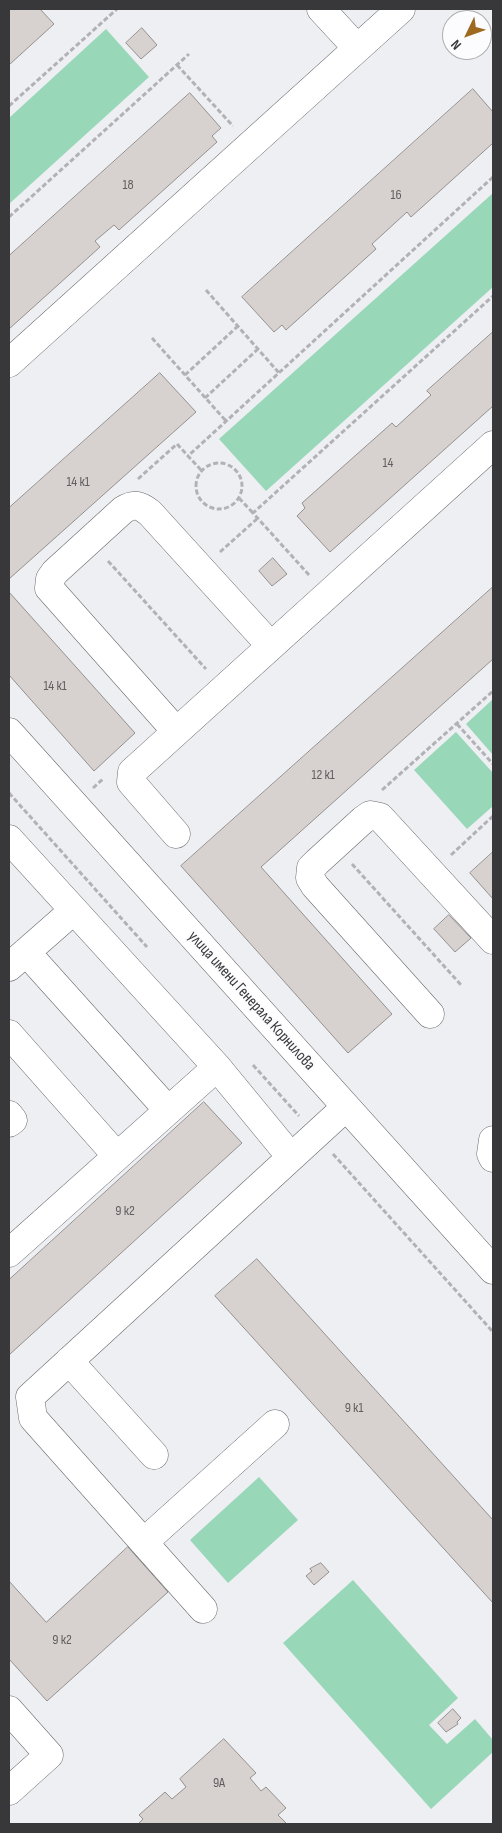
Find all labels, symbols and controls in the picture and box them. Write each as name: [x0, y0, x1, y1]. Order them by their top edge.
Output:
north arrow: [442, 10, 492, 60]
text: N: [447, 36, 465, 53]
house number: 18: [122, 177, 134, 193]
house number: 16: [390, 187, 402, 203]
house number: 14: [383, 455, 393, 471]
house number: 14 к1: [66, 474, 90, 490]
house number: 14 к1: [43, 678, 67, 694]
house number: 12 к1: [311, 767, 335, 783]
street label: улица имени Генерала Корнилова: [183, 927, 319, 1075]
house number: 9 к2: [115, 1203, 135, 1219]
house number: 9 к1: [345, 1400, 363, 1416]
house number: 9 к2: [52, 1632, 72, 1648]
house number: 9А: [213, 1775, 225, 1791]

